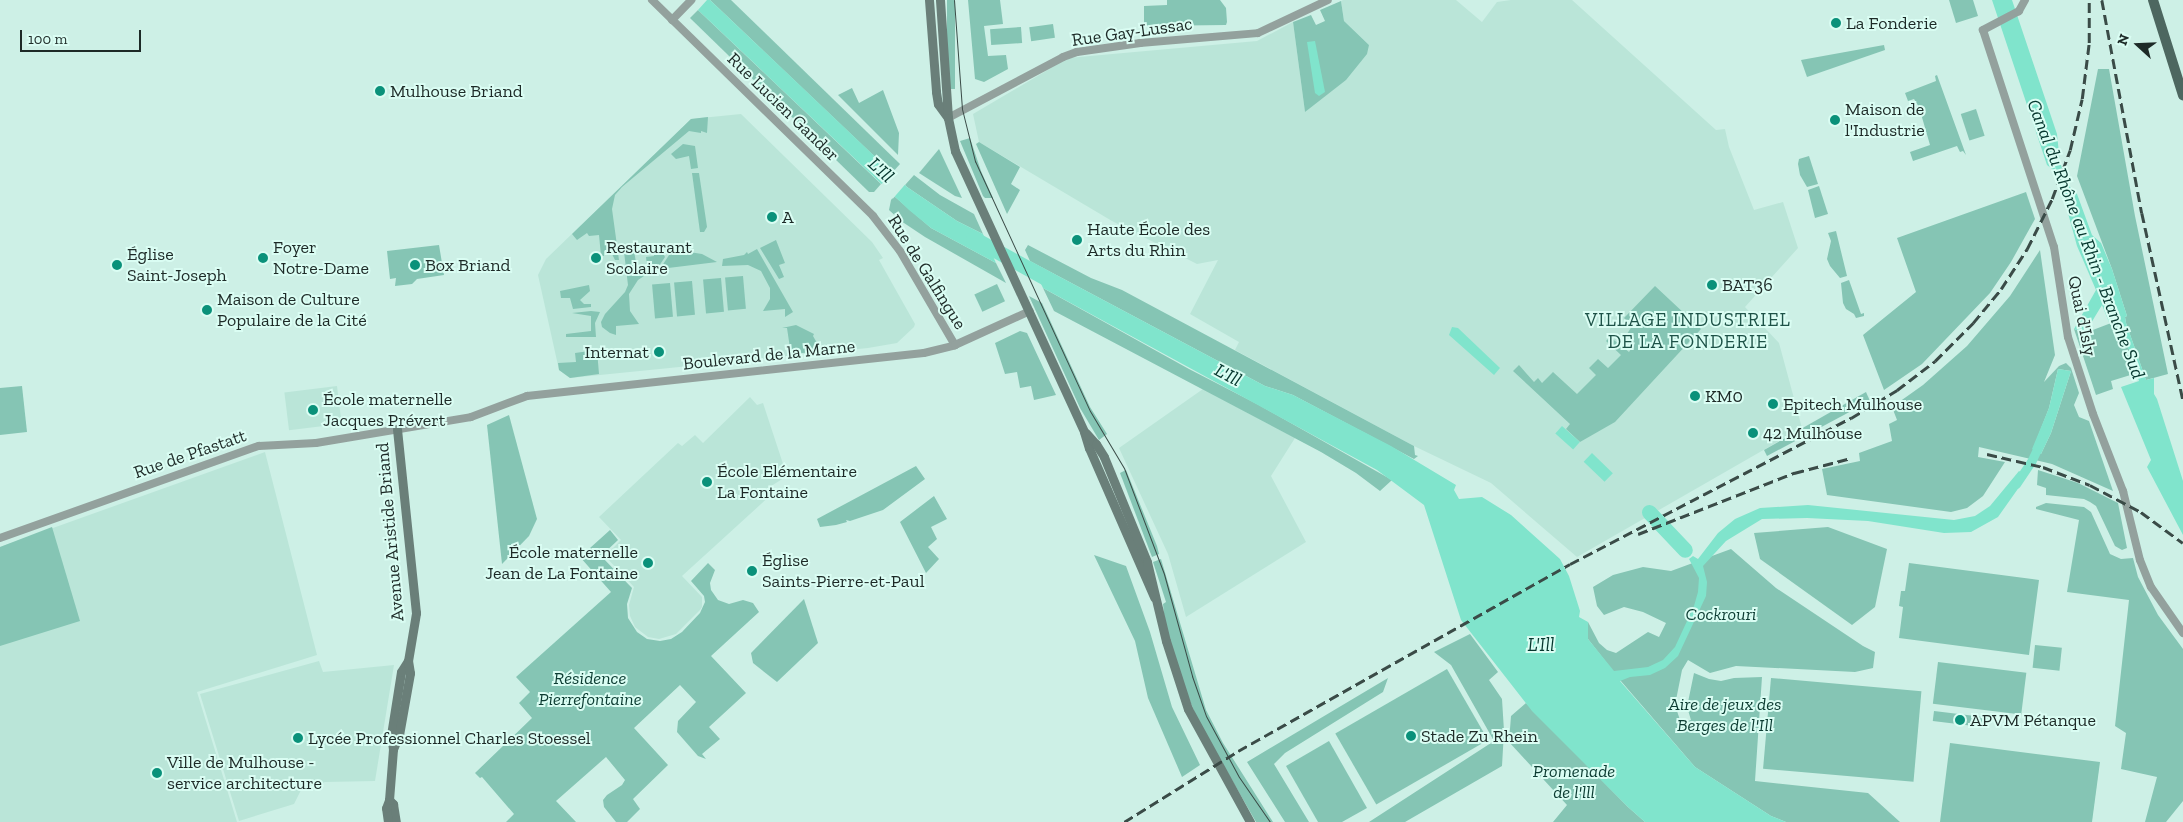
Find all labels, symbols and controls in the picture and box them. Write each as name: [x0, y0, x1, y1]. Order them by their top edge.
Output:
place label: La Fonderie: [1846, 12, 1937, 34]
street label: Rue Gay-Lussac: [1070, 13, 1194, 51]
marker: La Fonderie: [1830, 17, 1842, 29]
scale bar: [22, 20, 144, 52]
north arrow: [2113, 20, 2163, 70]
text: 100 m: [28, 30, 67, 48]
text: N: [2114, 32, 2133, 48]
street label: Rue Lucien Gander: [723, 48, 843, 166]
place label: Mulhouse Briand: [390, 80, 523, 102]
marker: Mulhouse Briand: [374, 85, 386, 97]
water label: Canal du Rhône au Rhin - Branche Sud: [2022, 96, 2150, 382]
place label: Maison de l'Industrie: [1845, 99, 1925, 142]
marker: Maison de l'Industrie: [1829, 114, 1841, 126]
water label: L'Ill: [863, 152, 899, 188]
place label: A: [782, 206, 794, 228]
marker: A: [766, 211, 778, 223]
street label: Rue de Galfingue: [883, 211, 971, 333]
place label: Haute École des Arts du Rhin: [1087, 219, 1210, 262]
marker: Haute École des Arts du Rhin: [1071, 234, 1083, 246]
place label: Foyer Notre-Dame: [273, 237, 369, 280]
place label: Restaurant Scolaire: [606, 237, 692, 280]
place label: Église Saint-Joseph: [127, 244, 227, 286]
marker: Foyer Notre-Dame: [257, 252, 269, 264]
marker: Restaurant Scolaire: [590, 252, 602, 264]
place label: Box Briand: [425, 254, 510, 276]
marker: Église Saint-Joseph: [111, 259, 123, 271]
marker: Box Briand: [409, 259, 421, 271]
place label: BAT36: [1722, 274, 1773, 296]
street label: Quai d'Isly: [2063, 274, 2101, 358]
marker: BAT36: [1706, 279, 1718, 291]
place label: Maison de Culture Populaire de la Cité: [217, 289, 367, 332]
marker: Maison de Culture Populaire de la Cité: [201, 304, 213, 316]
district label: VILLAGE INDUSTRIEL DE LA FONDERIE: [1583, 309, 1793, 353]
street label: Boulevard de la Marne: [682, 335, 856, 375]
place label: Internat: [585, 341, 649, 363]
marker: Internat: [653, 346, 665, 358]
water label: L'Ill: [1211, 359, 1245, 391]
place label: KM0: [1705, 385, 1743, 407]
place label: École maternelle Jacques Prévert: [323, 389, 452, 432]
marker: KM0: [1689, 390, 1701, 402]
place label: Epitech Mulhouse: [1783, 393, 1922, 415]
marker: Epitech Mulhouse: [1767, 398, 1779, 410]
marker: École maternelle Jacques Prévert: [307, 404, 319, 416]
place label: 42 Mulhouse: [1763, 422, 1862, 444]
street label: Rue de Pfastatt: [131, 425, 249, 483]
marker: 42 Mulhouse: [1747, 427, 1759, 439]
street label: Avenue Aristide Briand: [371, 442, 409, 622]
place label: École Elémentaire La Fontaine: [717, 461, 857, 504]
marker: École Elémentaire La Fontaine: [701, 476, 713, 488]
place label: École maternelle Jean de La Fontaine: [485, 542, 638, 584]
place label: Église Saints-Pierre-et-Paul: [762, 550, 924, 592]
marker: École maternelle Jean de La Fontaine: [642, 557, 654, 569]
marker: Église Saints-Pierre-et-Paul: [746, 565, 758, 577]
park label: Cockrouri: [1686, 603, 1756, 625]
water label: L'Ill: [1527, 634, 1555, 656]
park label: Résidence Pierrefontaine: [538, 668, 642, 711]
park label: Aire de jeux des Berges de l'Ill: [1668, 694, 1782, 736]
place label: APVM Pétanque: [1970, 709, 2096, 731]
marker: APVM Pétanque: [1954, 714, 1966, 726]
place label: Stade Zu Rhein: [1421, 725, 1538, 747]
place label: Lycée Professionnel Charles Stoessel: [308, 727, 591, 749]
marker: Stade Zu Rhein: [1405, 730, 1417, 742]
marker: Lycée Professionnel Charles Stoessel: [292, 732, 304, 744]
place label: Ville de Mulhouse - service architecture: [167, 752, 322, 794]
park label: Promenade de l'lll: [1533, 761, 1615, 804]
marker: Ville de Mulhouse - service architecture: [151, 767, 163, 779]

